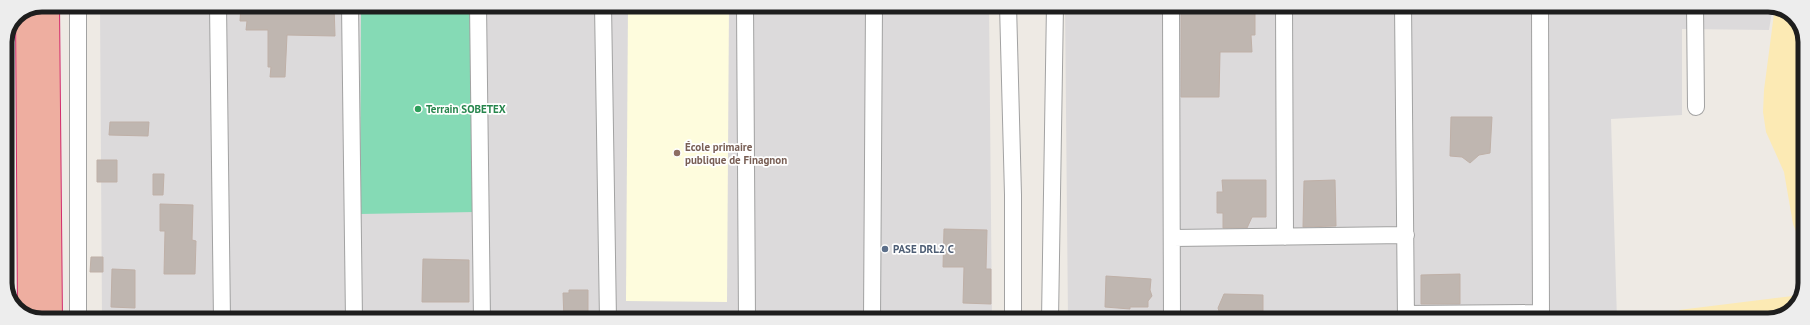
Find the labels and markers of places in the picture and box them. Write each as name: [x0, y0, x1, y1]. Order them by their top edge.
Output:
place label: Terrain SOBETEX: [426, 102, 506, 116]
marker: Terrain SOBETEX: [413, 104, 423, 114]
place label: École primaire publique de Finagnon: [685, 140, 787, 167]
marker: École primaire publique de Finagnon: [672, 148, 682, 158]
place label: PASE DRL2 C: [893, 242, 954, 256]
marker: PASE DRL2 C: [880, 244, 890, 254]

